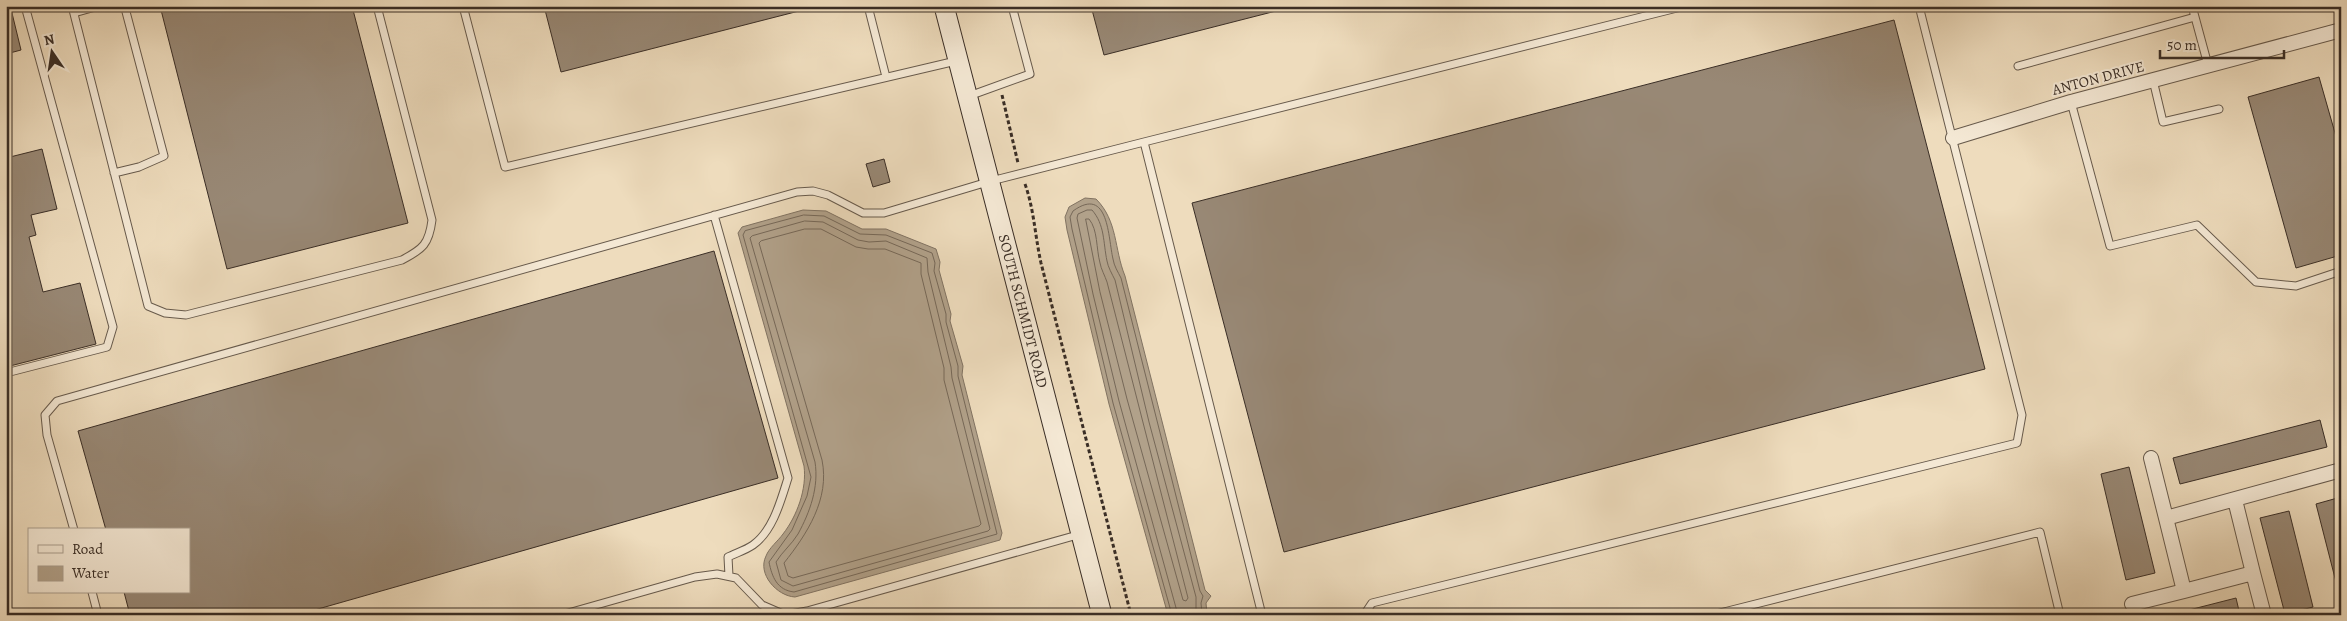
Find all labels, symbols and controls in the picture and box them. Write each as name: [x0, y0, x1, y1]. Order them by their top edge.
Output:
north arrow: [28, 28, 78, 78]
scale bar: [2160, 28, 2283, 60]
text: N: [42, 29, 56, 50]
text: 50 m: [2167, 35, 2197, 55]
street label: ANTON DRIVE: [2049, 56, 2146, 100]
street label: SOUTH SCHMIDT ROAD: [994, 232, 1053, 390]
legend: [28, 528, 190, 594]
text: Road: [72, 539, 104, 559]
text: Water: [71, 563, 109, 583]

